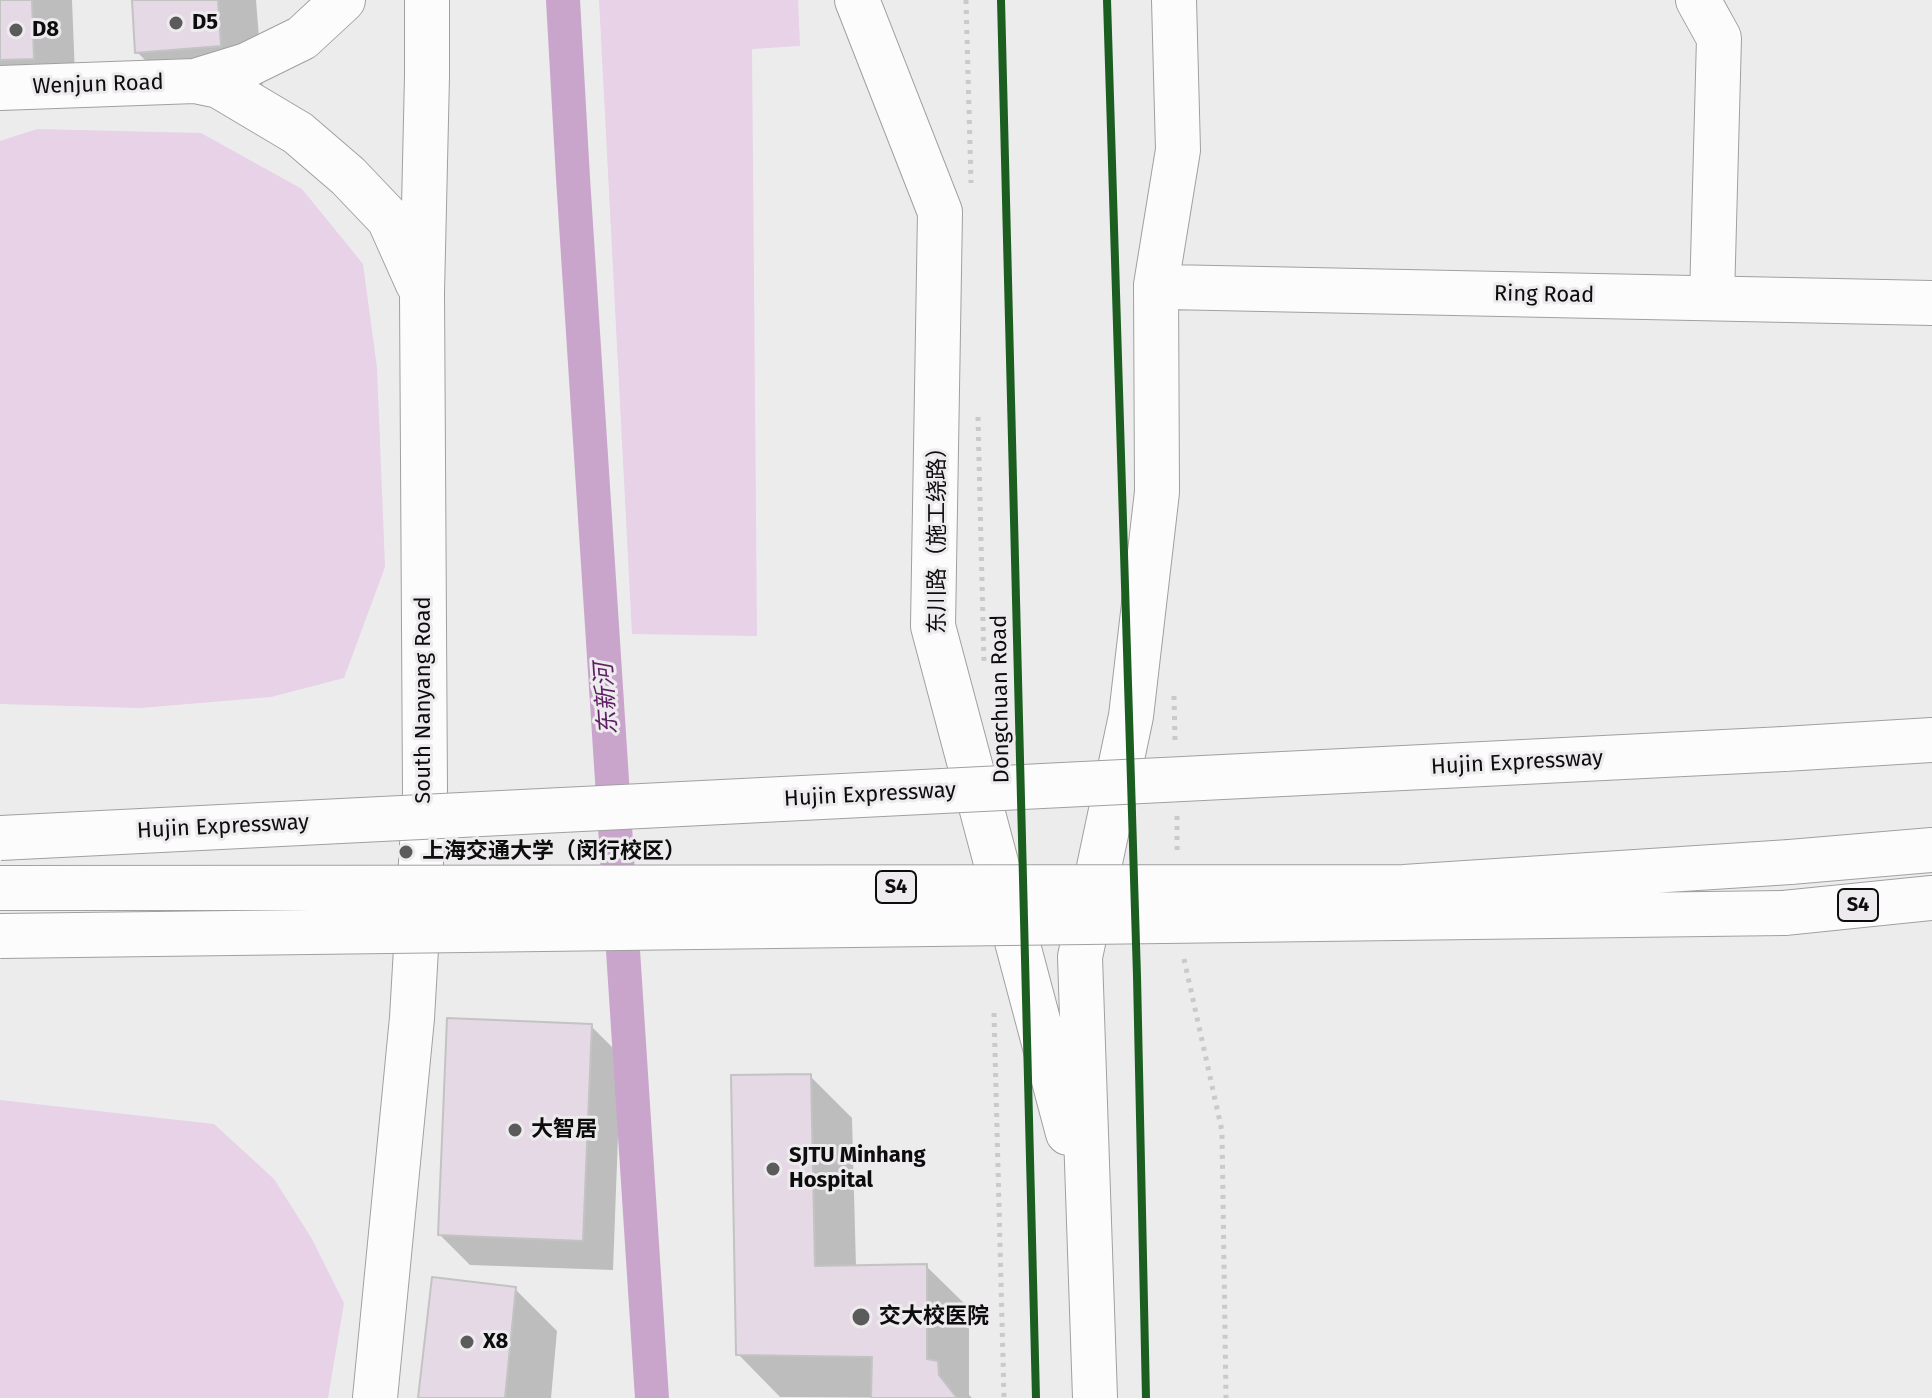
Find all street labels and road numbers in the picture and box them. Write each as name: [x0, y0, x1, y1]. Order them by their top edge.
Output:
street label: Wenjun Road: [32, 70, 164, 100]
street label: Ring Road: [1494, 281, 1594, 309]
street label: 东川路（施工绕路）: [925, 436, 951, 634]
street label: South Nanyang Road: [411, 596, 437, 804]
street label: Dongchuan Road: [986, 614, 1016, 784]
street label: Hujin Expressway: [1430, 745, 1604, 781]
street label: Hujin Expressway: [783, 777, 957, 813]
street label: Hujin Expressway: [136, 809, 310, 845]
road number: S4: [876, 871, 916, 903]
road number: S4: [1838, 889, 1878, 921]

